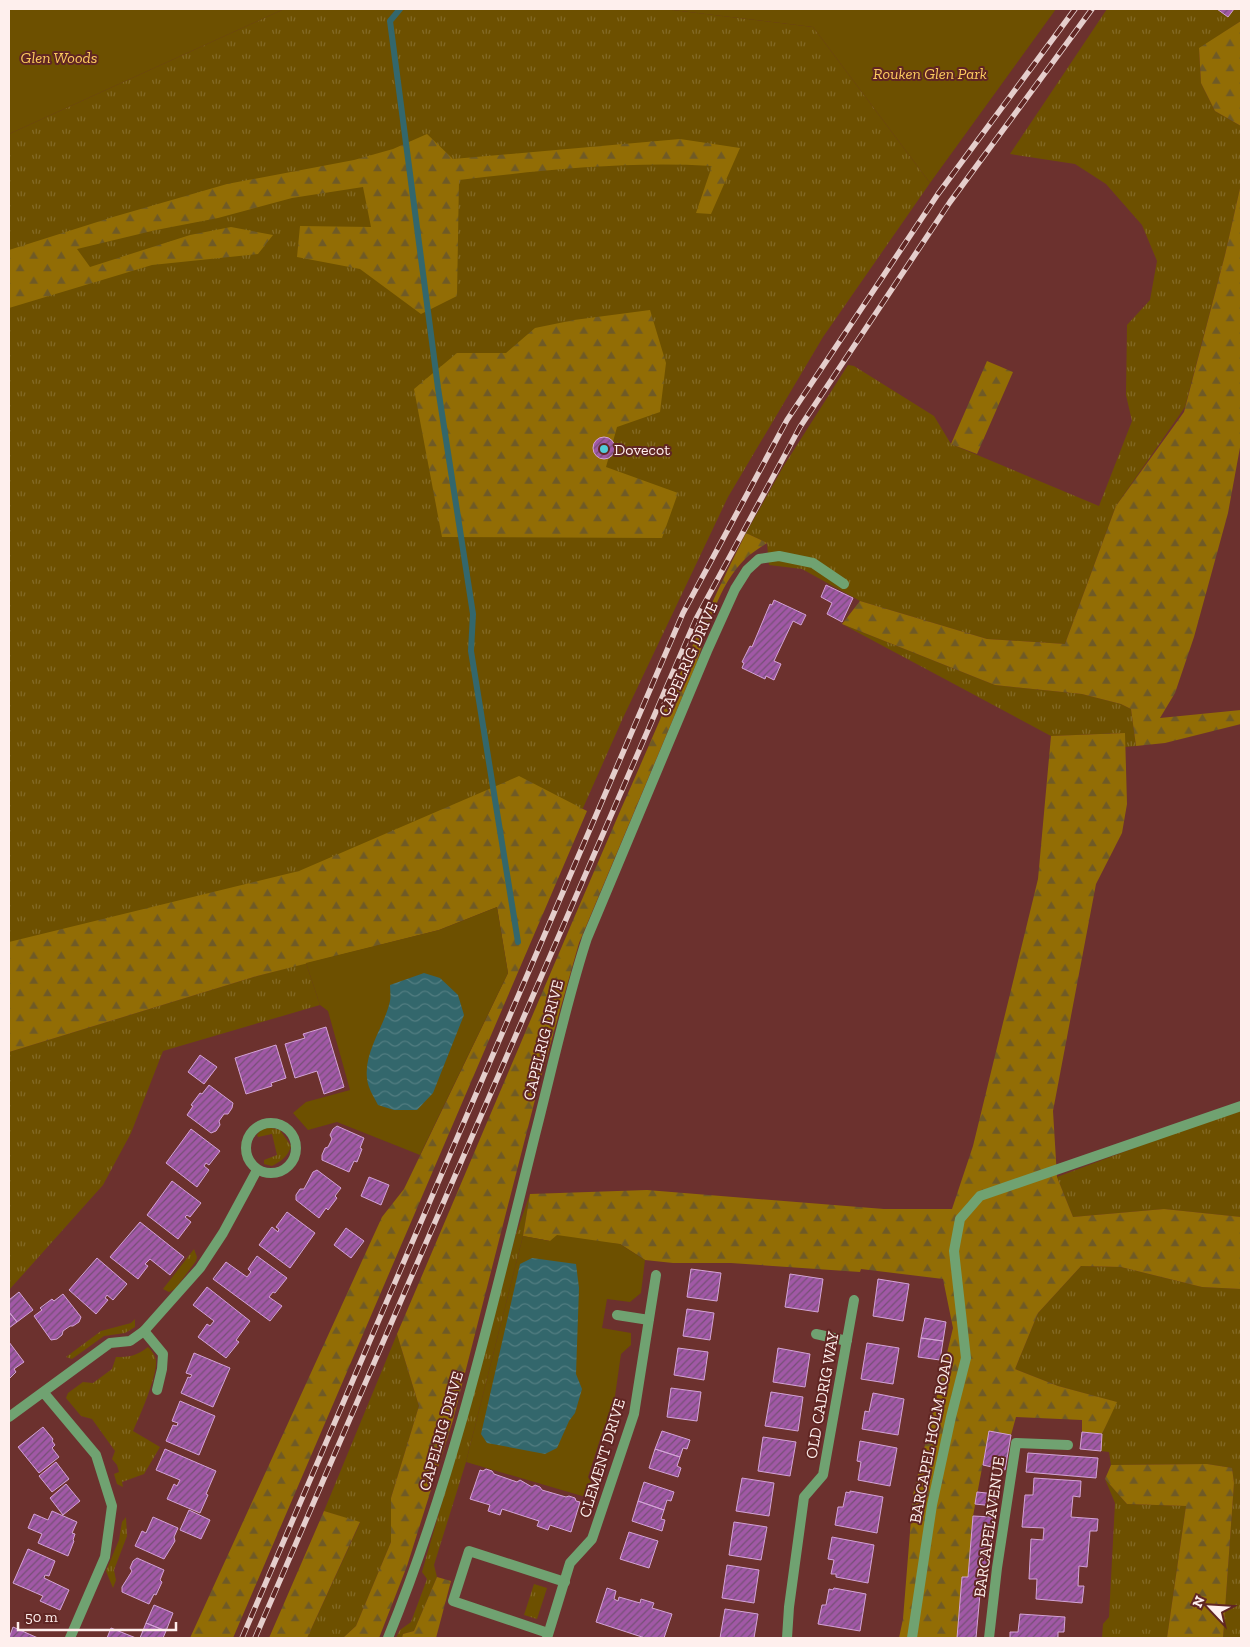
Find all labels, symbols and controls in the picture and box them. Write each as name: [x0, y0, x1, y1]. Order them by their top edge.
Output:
park label: Glen Woods: [21, 48, 97, 67]
park label: Rouken Glen Park: [873, 64, 987, 83]
place label: Dovecot: [614, 440, 670, 459]
marker: Dovecot: [598, 443, 610, 455]
street label: CAPELRIG DRIVE: [654, 599, 722, 719]
street label: CAPELRIG DRIVE: [519, 978, 567, 1102]
street label: OLD CADRIG WAY: [801, 1330, 843, 1460]
street label: BARCAPEL HOLM ROAD: [905, 1351, 957, 1525]
street label: CAPELRIG DRIVE: [415, 1369, 467, 1493]
street label: CLEMENT DRIVE: [575, 1396, 629, 1520]
street label: BARCAPEL AVENUE: [970, 1455, 1008, 1599]
north arrow: [1185, 1582, 1235, 1632]
text: N: [1189, 1593, 1209, 1610]
scale bar: [18, 1600, 175, 1632]
text: 50 m: [25, 1608, 58, 1626]

